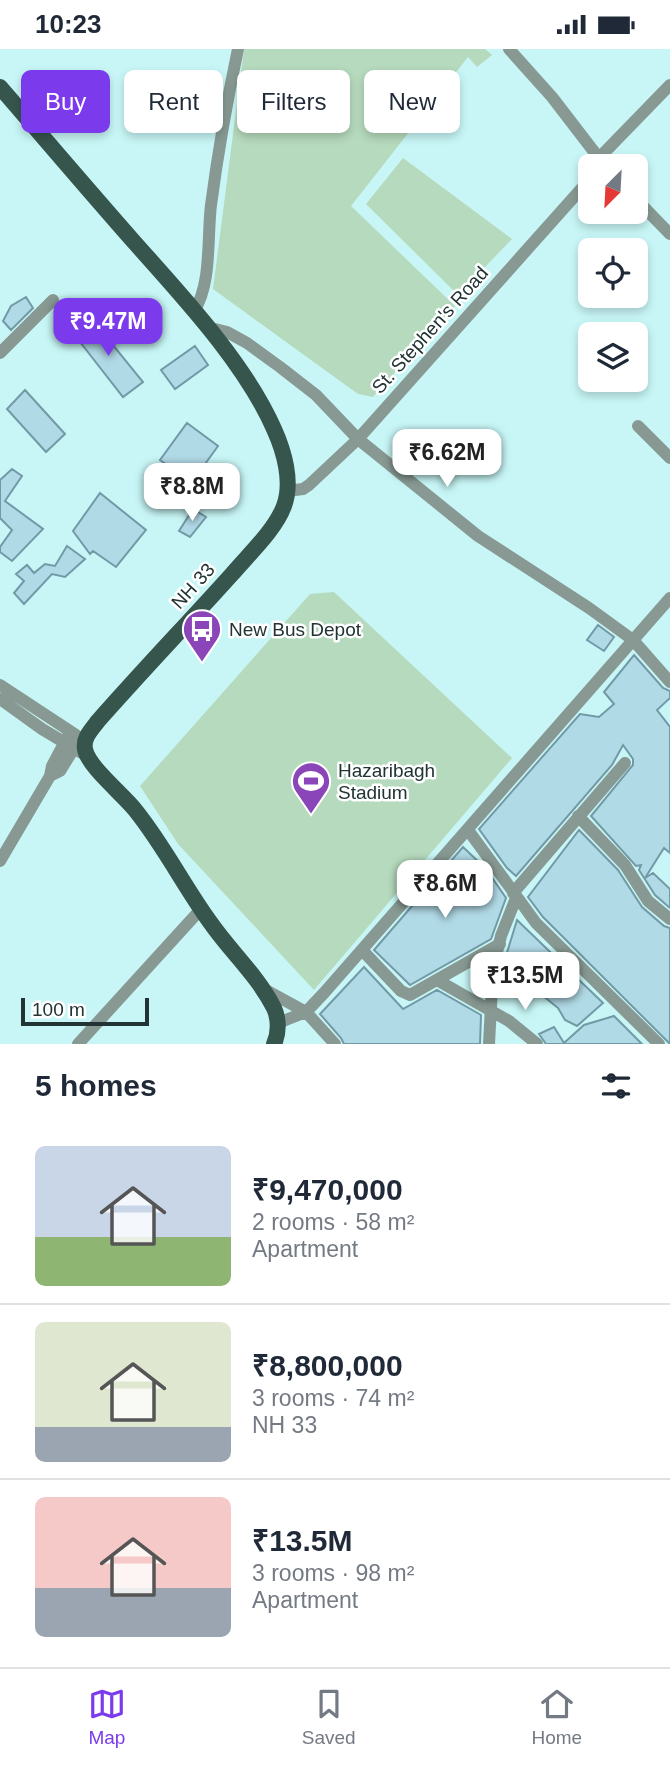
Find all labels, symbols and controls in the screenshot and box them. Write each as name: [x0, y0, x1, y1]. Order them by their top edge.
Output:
text: 10:23: [35, 9, 102, 39]
chip: Buy: [21, 70, 110, 133]
chip: Rent: [124, 70, 223, 133]
chip: Filters: [237, 70, 350, 133]
chip: New: [364, 70, 460, 133]
north arrow: [578, 154, 648, 224]
map controls: [578, 154, 648, 392]
button: locate: [578, 238, 648, 308]
street label: St. Stephen's Road: [368, 262, 492, 398]
pin: ₹9.47M: [51, 299, 165, 358]
text: ₹9.47M: [69, 308, 147, 334]
button: layers: [578, 322, 648, 392]
pin: ₹6.62M: [390, 429, 504, 489]
text: ₹6.62M: [408, 439, 486, 465]
pin: ₹8.8M: [143, 463, 241, 523]
text: ₹8.8M: [160, 473, 224, 499]
street label: NH 33: [167, 559, 219, 613]
bus stop icon: New Bus Depot: [181, 608, 223, 663]
place label: New Bus Depot: [229, 619, 362, 640]
sports icon: Hazaribagh Stadium: [290, 760, 332, 815]
place label: Hazaribagh Stadium: [338, 760, 435, 803]
pin: ₹8.6M: [396, 861, 494, 920]
text: ₹8.6M: [413, 870, 477, 896]
pin: ₹13.5M: [468, 953, 582, 1012]
text: ₹13.5M: [486, 962, 564, 988]
scale bar: [21, 995, 149, 1027]
text: 100 m: [32, 999, 85, 1020]
icon: filters: [597, 1067, 635, 1105]
text: 5 homes: [35, 1069, 157, 1102]
text: ₹9,470,000: [252, 1173, 403, 1206]
icon: home: [91, 1174, 175, 1258]
text: 2 rooms · 58 m²: [252, 1209, 414, 1235]
text: Apartment: [252, 1236, 358, 1262]
text: ₹8,800,000: [252, 1349, 403, 1382]
icon: home: [91, 1350, 175, 1434]
text: 3 rooms · 74 m²: [252, 1385, 414, 1411]
text: NH 33: [252, 1412, 317, 1438]
text: ₹13.5M: [252, 1524, 353, 1557]
icon: home: [91, 1525, 175, 1609]
text: 3 rooms · 98 m²: [252, 1560, 414, 1586]
text: Apartment: [252, 1587, 358, 1613]
tab: Map: [88, 1685, 126, 1749]
tab: Saved: [302, 1685, 356, 1749]
tab: Home: [531, 1685, 582, 1749]

